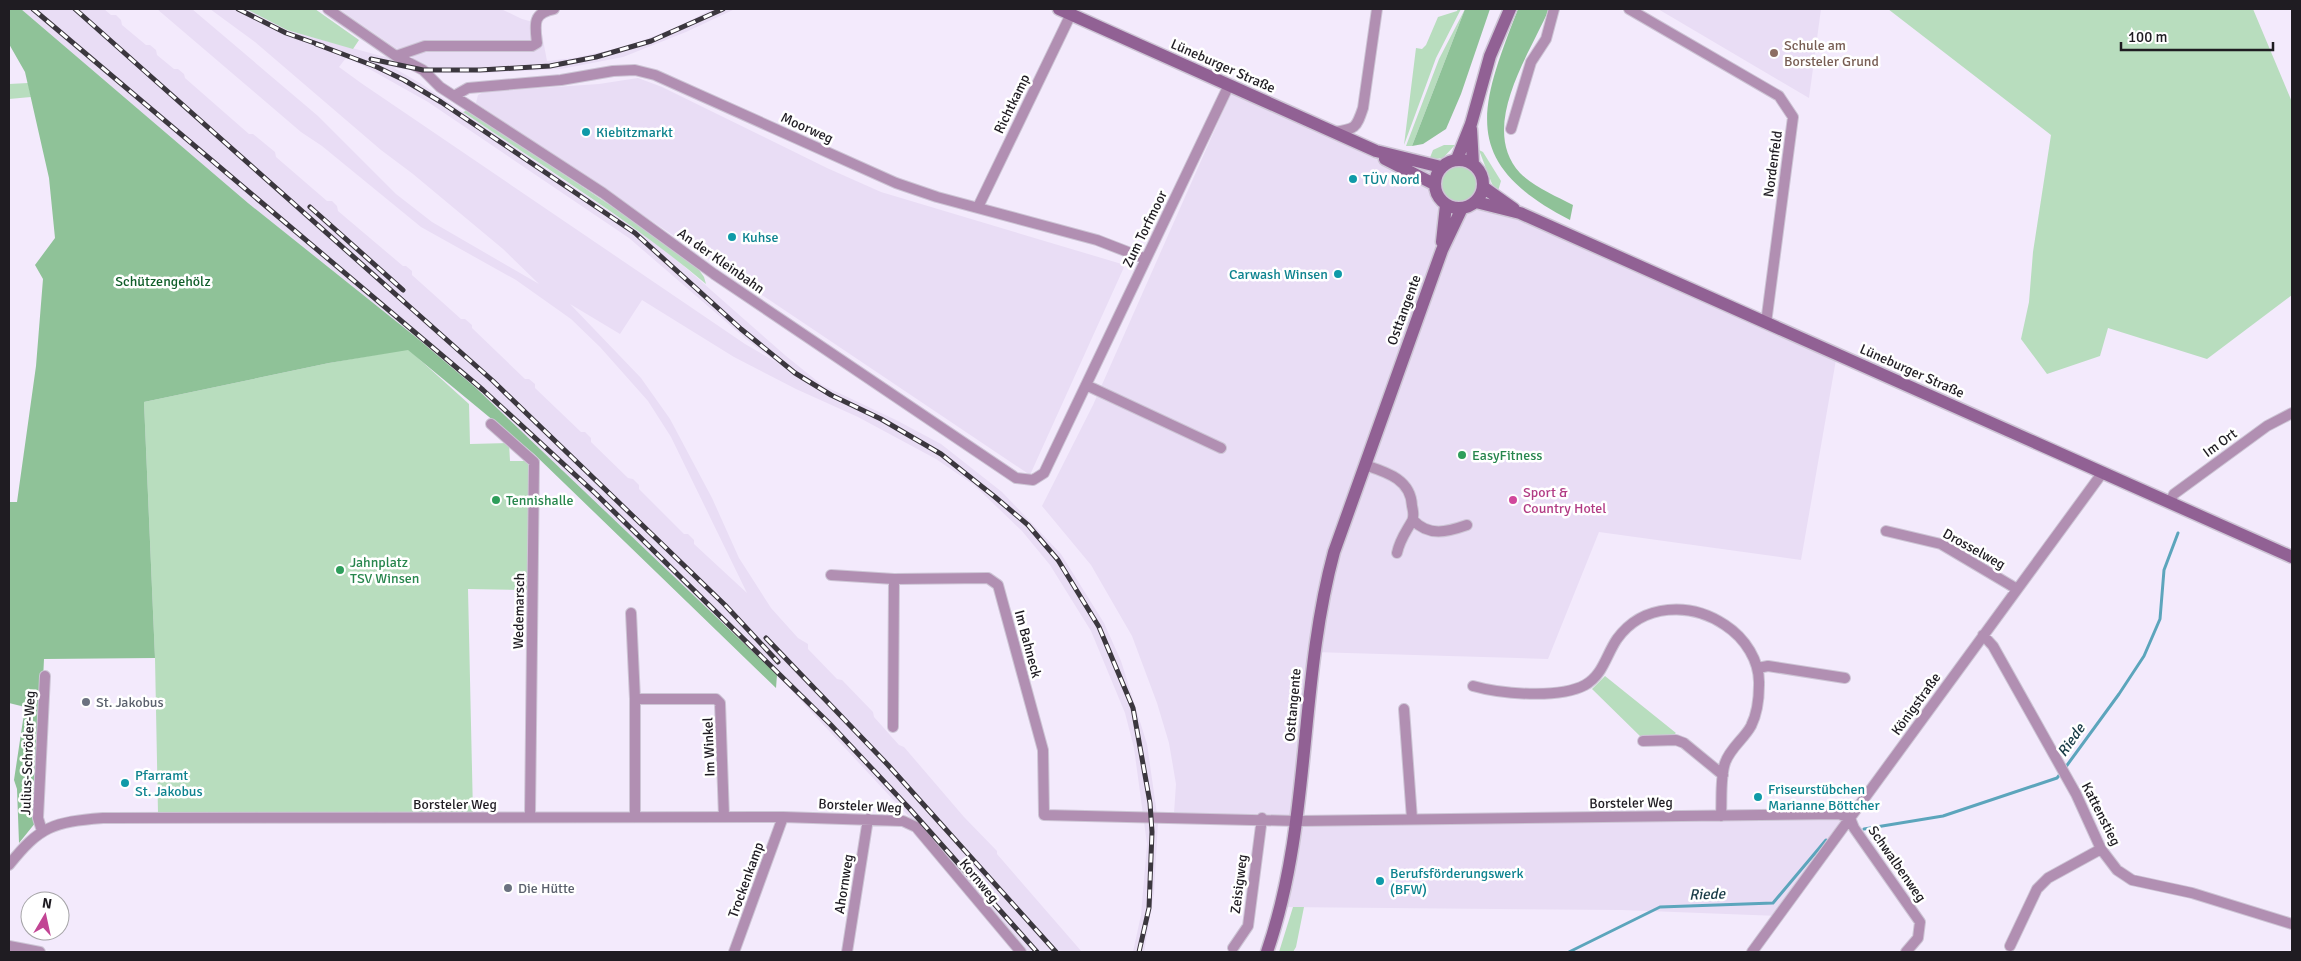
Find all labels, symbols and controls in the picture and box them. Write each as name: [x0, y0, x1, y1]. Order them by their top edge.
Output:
scale bar: [2121, 20, 2274, 52]
text: 100 m: [2128, 28, 2168, 46]
street label: Lüneburger Straße: [1168, 35, 1278, 97]
place label: Schule am Borsteler Grund: [1784, 37, 1879, 70]
marker: Schule am Borsteler Grund: [1768, 47, 1780, 59]
street label: Richtkamp: [990, 71, 1034, 137]
street label: Moorweg: [778, 109, 836, 147]
place label: Kiebitzmarkt: [596, 124, 673, 141]
marker: Kiebitzmarkt: [580, 126, 592, 138]
street label: Nordenfeld: [1760, 130, 1786, 198]
place label: TÜV Nord: [1363, 171, 1420, 188]
marker: TÜV Nord: [1347, 173, 1359, 185]
street label: Zum Torfmoor: [1119, 187, 1171, 270]
street label: An der Kleinbahn: [674, 225, 768, 297]
place label: Kuhse: [742, 229, 779, 246]
marker: Kuhse: [726, 231, 738, 243]
place label: Carwash Winsen: [1229, 266, 1328, 283]
marker: Carwash Winsen: [1332, 268, 1344, 280]
street label: Osttangente: [1383, 272, 1425, 348]
park label: Schützengehölz: [115, 273, 211, 290]
street label: Lüneburger Straße: [1857, 340, 1967, 402]
street label: Im Ort: [2200, 425, 2240, 461]
place label: EasyFitness: [1472, 447, 1542, 464]
marker: EasyFitness: [1456, 449, 1468, 461]
place label: Sport & Country Hotel: [1523, 484, 1606, 517]
place label: Tennishalle: [506, 492, 574, 509]
marker: Tennishalle: [490, 494, 502, 506]
marker: Sport & Country Hotel: [1507, 494, 1519, 506]
street label: Drosselweg: [1940, 525, 2008, 573]
place label: Jahnplatz TSV Winsen: [350, 554, 419, 587]
marker: Jahnplatz TSV Winsen: [334, 564, 346, 576]
street label: Wedemarsch: [510, 573, 528, 649]
street label: Im Bahneck: [1011, 608, 1045, 680]
street label: Osttangente: [1281, 668, 1305, 742]
street label: Königstraße: [1888, 669, 1944, 739]
street label: Julius-Schröder-Weg: [17, 690, 39, 816]
place label: St. Jakobus: [96, 694, 164, 711]
marker: St. Jakobus: [80, 696, 92, 708]
street label: Im Winkel: [699, 717, 719, 777]
water label: Riede: [2053, 719, 2090, 760]
place label: Pfarramt St. Jakobus: [135, 767, 203, 800]
marker: Pfarramt St. Jakobus: [119, 777, 131, 789]
street label: Kattenstieg: [2078, 779, 2124, 849]
place label: Friseurstübchen Marianne Böttcher: [1768, 781, 1881, 814]
marker: Friseurstübchen Marianne Böttcher: [1752, 791, 1764, 803]
street label: Borsteler Weg: [1589, 794, 1673, 812]
street label: Borsteler Weg: [818, 795, 902, 817]
street label: Borsteler Weg: [413, 796, 497, 813]
street label: Schwalbenweg: [1864, 823, 1930, 905]
street label: Trockenkamp: [724, 840, 768, 920]
street label: Ahornweg: [831, 853, 857, 915]
street label: Zeisigweg: [1227, 853, 1251, 915]
street label: Kornweg: [956, 856, 1002, 906]
place label: Berufsförderungswerk (BFW): [1390, 865, 1523, 898]
marker: Berufsförderungswerk (BFW): [1374, 875, 1386, 887]
place label: Die Hütte: [518, 880, 575, 897]
marker: Die Hütte: [502, 882, 514, 894]
water label: Riede: [1689, 884, 1727, 904]
north arrow: [20, 891, 70, 941]
text: N: [41, 894, 53, 913]

